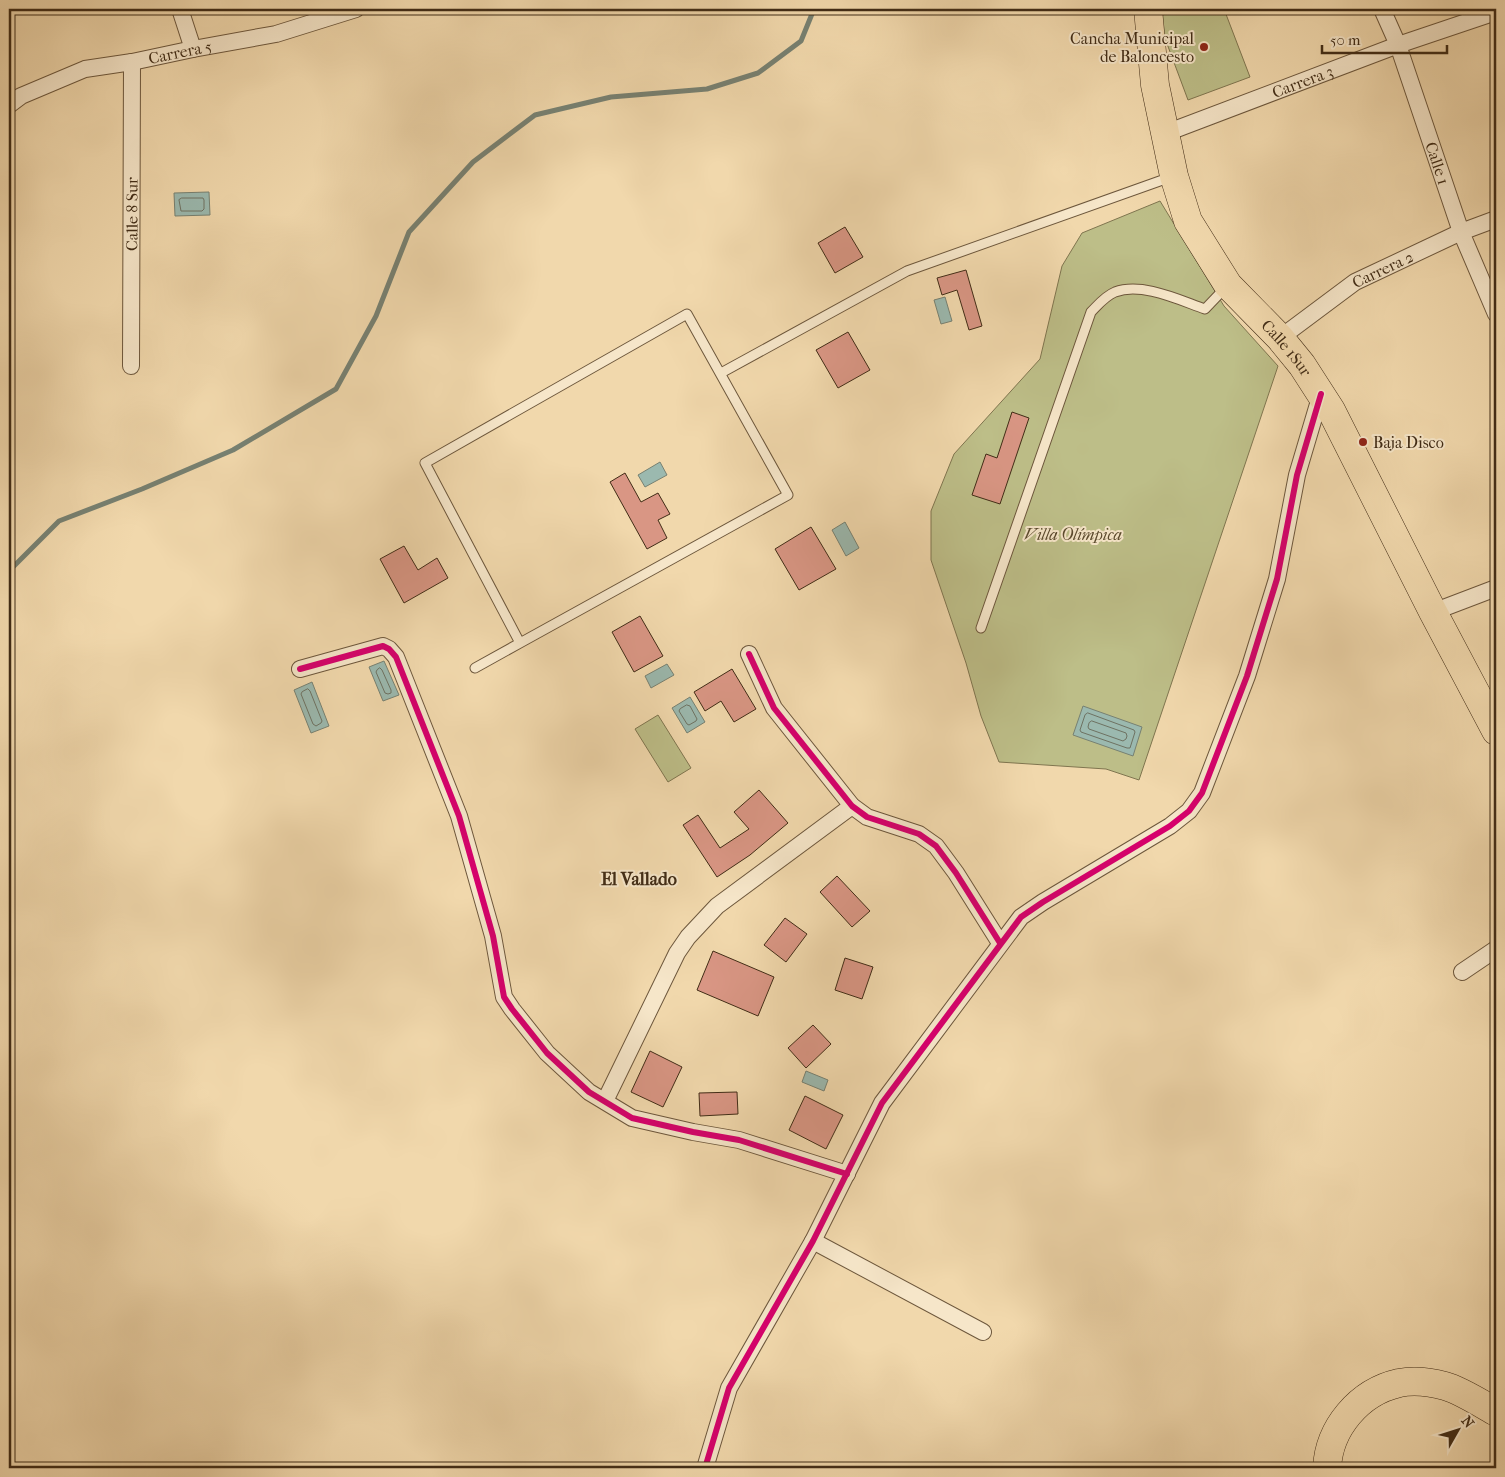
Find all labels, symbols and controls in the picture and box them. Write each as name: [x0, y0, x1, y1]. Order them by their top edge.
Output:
scale bar: [1322, 22, 1448, 54]
place label: Cancha Municipal de Baloncesto: [1070, 29, 1195, 66]
text: 50 m: [1330, 31, 1361, 49]
street label: Carrera 5: [147, 36, 213, 68]
marker: Cancha Municipal de Baloncesto: [1198, 41, 1210, 53]
street label: Carrera 3: [1269, 61, 1336, 101]
street label: Calle 1: [1422, 139, 1454, 187]
street label: Calle 8 Sur: [122, 177, 141, 251]
street label: Carrera 2: [1349, 246, 1416, 292]
street label: Calle 1Sur: [1258, 316, 1316, 380]
place label: Baja Disco: [1373, 433, 1444, 452]
marker: Baja Disco: [1357, 436, 1369, 448]
park label: Villa Olímpica: [1024, 525, 1122, 544]
district label: El Vallado: [601, 869, 677, 890]
north arrow: [1432, 1404, 1482, 1454]
text: N: [1458, 1413, 1478, 1432]

